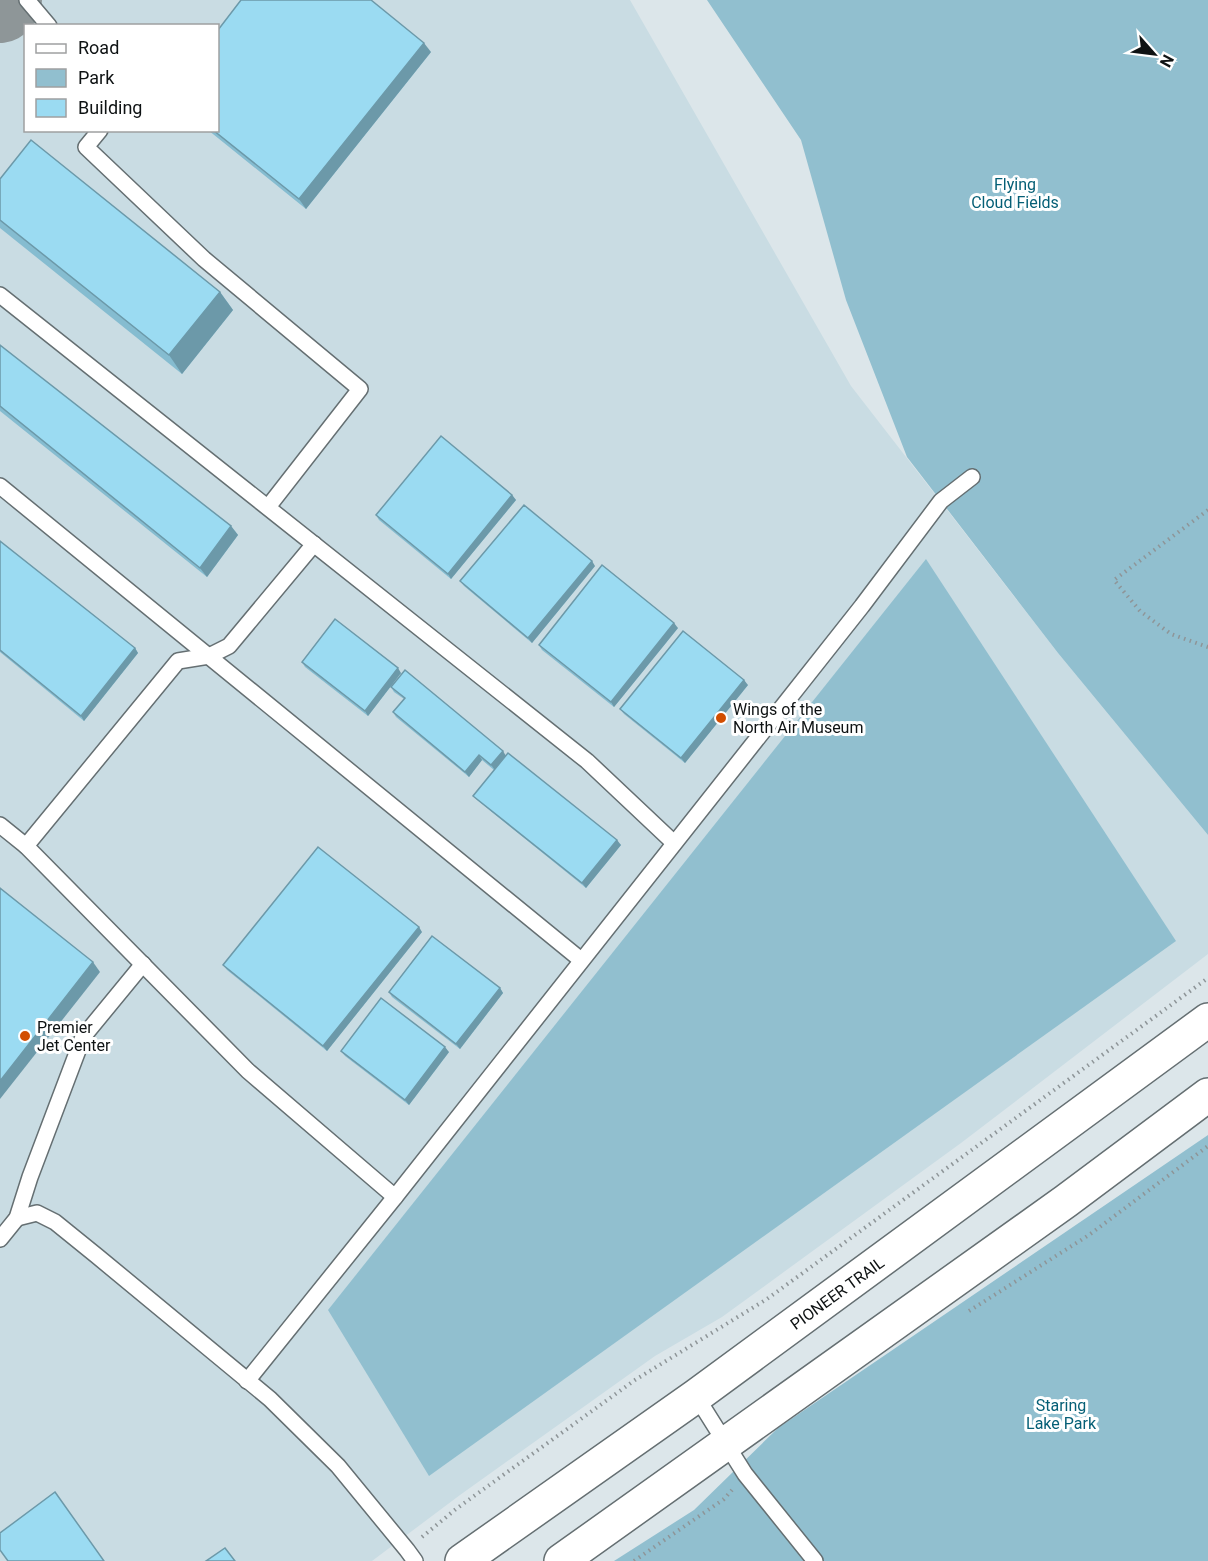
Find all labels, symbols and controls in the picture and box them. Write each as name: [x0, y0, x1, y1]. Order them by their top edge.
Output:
legend: [24, 24, 219, 132]
north arrow: [1124, 24, 1184, 84]
text: Road: [78, 37, 119, 58]
text: N: [1156, 51, 1178, 70]
text: Park: [78, 67, 115, 88]
text: Building: [78, 97, 142, 118]
park label: Flying Cloud Fields: [971, 175, 1059, 212]
place label: Wings of the North Air Museum: [733, 700, 863, 737]
marker: Wings of the North Air Museum: [714, 711, 728, 725]
place label: Premier Jet Center: [37, 1018, 111, 1055]
marker: Premier Jet Center: [18, 1029, 32, 1043]
street label: PIONEER TRAIL: [787, 1253, 888, 1334]
park label: Staring Lake Park: [1026, 1396, 1097, 1433]

